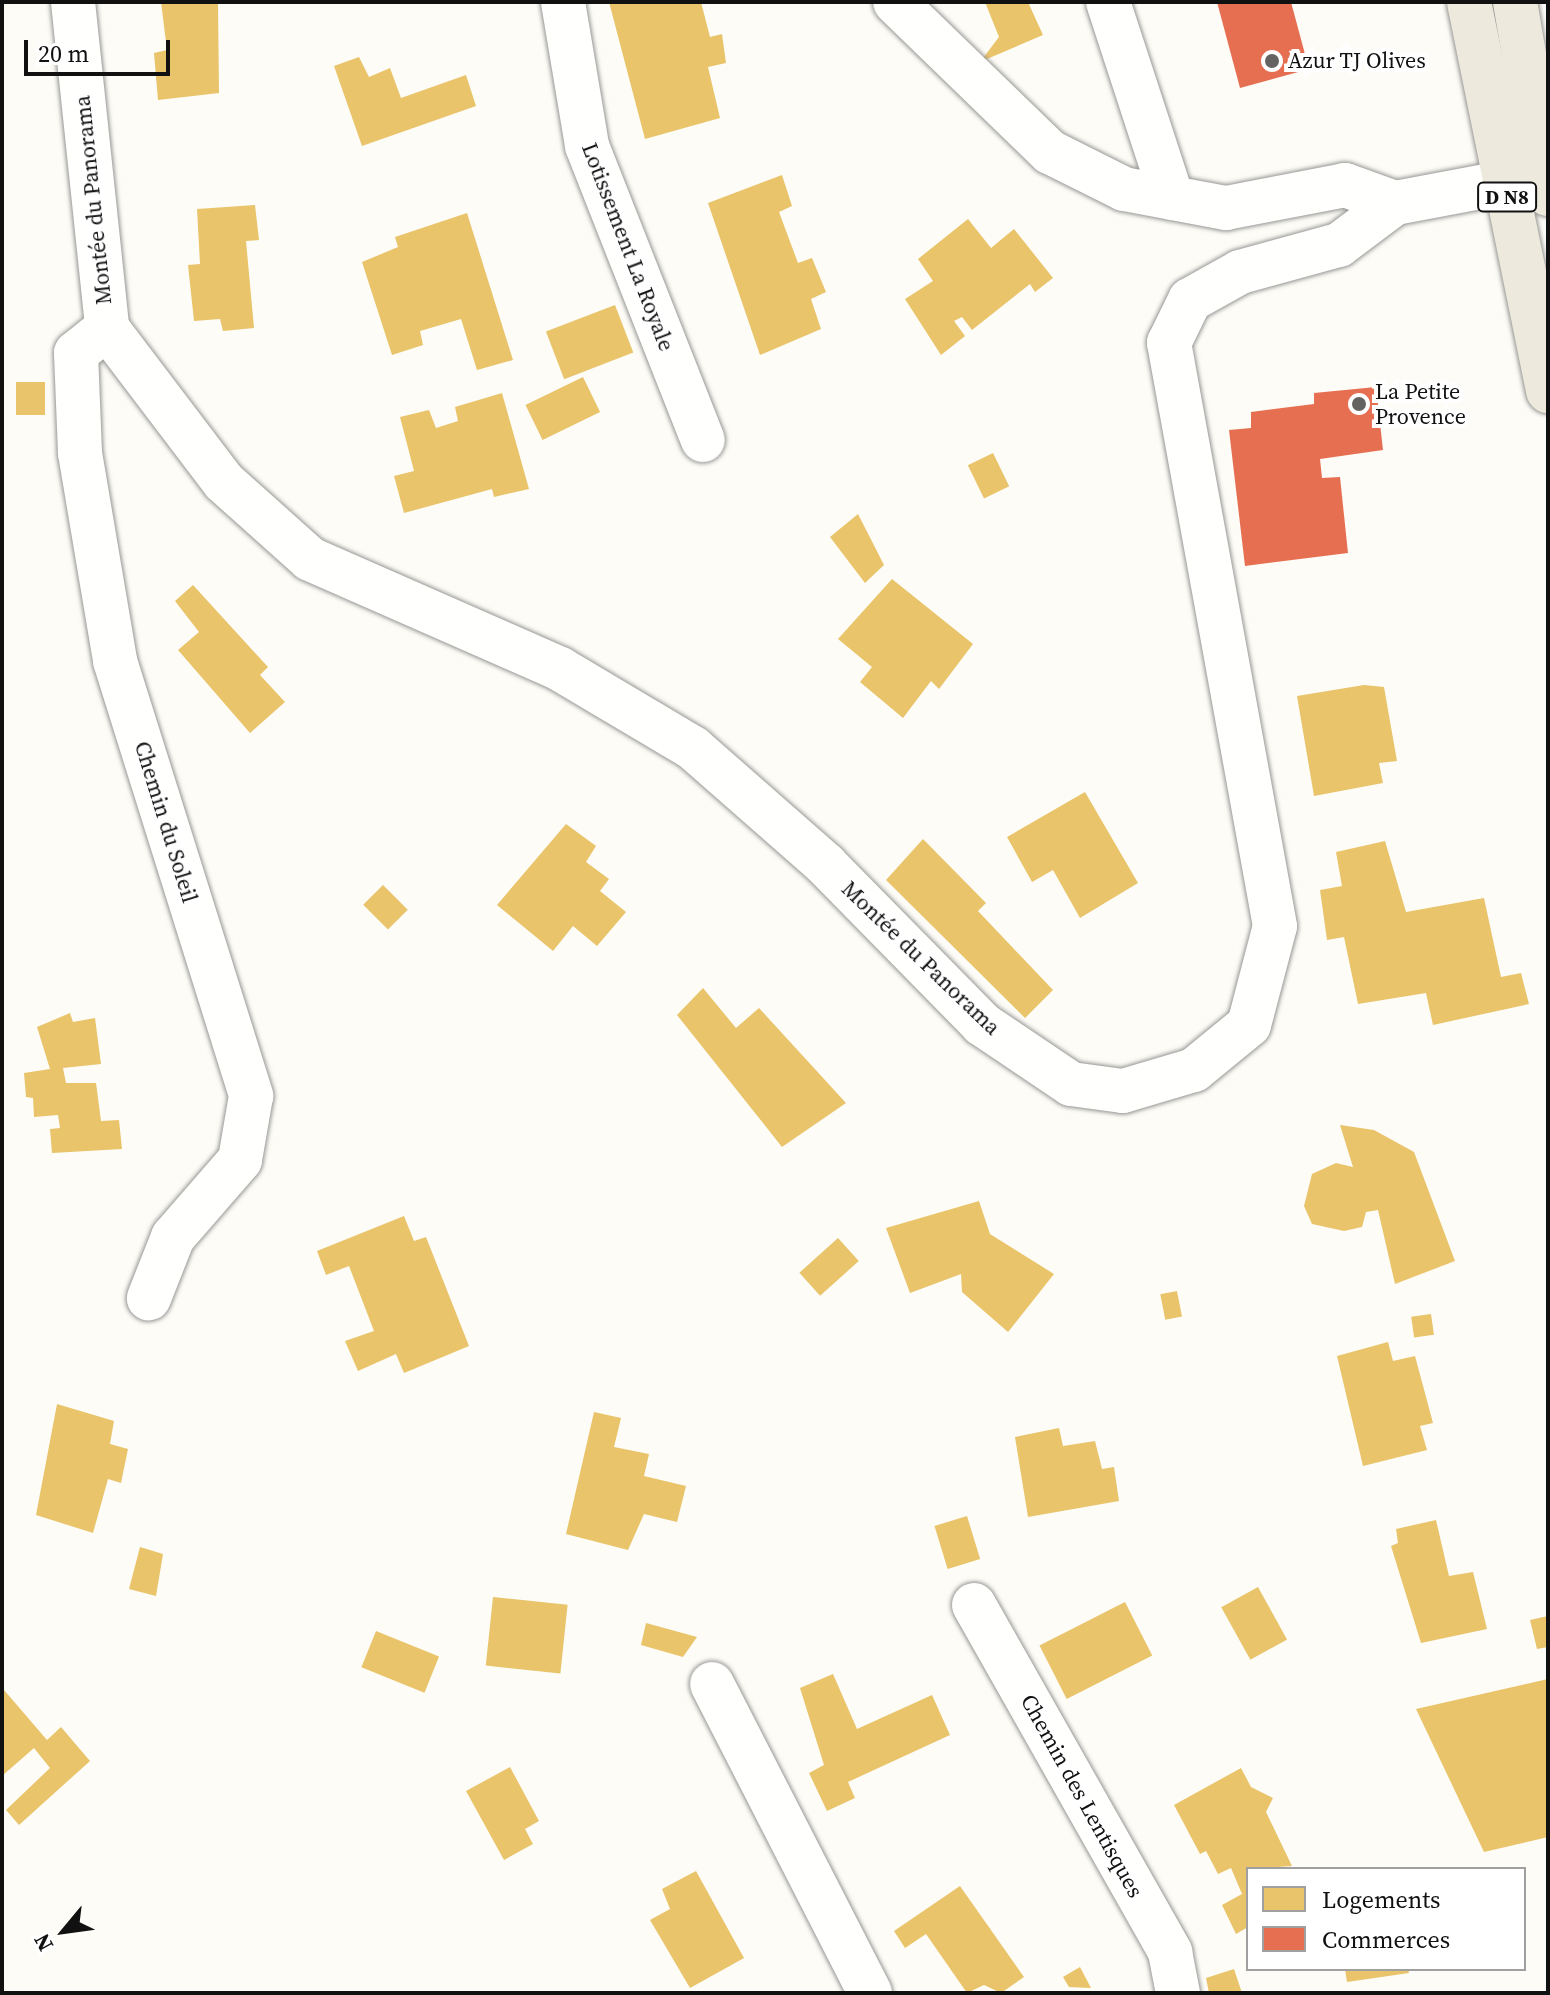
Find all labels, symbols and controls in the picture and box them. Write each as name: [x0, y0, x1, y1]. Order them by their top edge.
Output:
scale bar: [28, 24, 174, 74]
text: 20 m: [38, 37, 89, 70]
place label: Azur TJ Olives: [1288, 48, 1426, 74]
marker: Azur TJ Olives: [1263, 52, 1281, 70]
street label: Montée du Panorama: [69, 94, 117, 306]
street label: Lotissement La Royale: [576, 139, 680, 355]
road number: D N8: [1477, 181, 1537, 213]
place label: La Petite Provence: [1375, 378, 1466, 430]
marker: La Petite Provence: [1350, 395, 1368, 413]
street label: Chemin du Soleil: [129, 738, 203, 906]
street label: Montée du Panorama: [836, 875, 1006, 1041]
street label: Chemin des Lentisques: [1015, 1690, 1149, 1902]
legend: [1246, 1867, 1526, 1971]
text: Logements: [1322, 1883, 1440, 1916]
north arrow: [24, 1891, 104, 1971]
text: Commerces: [1322, 1923, 1450, 1956]
text: N: [26, 1928, 60, 1957]

